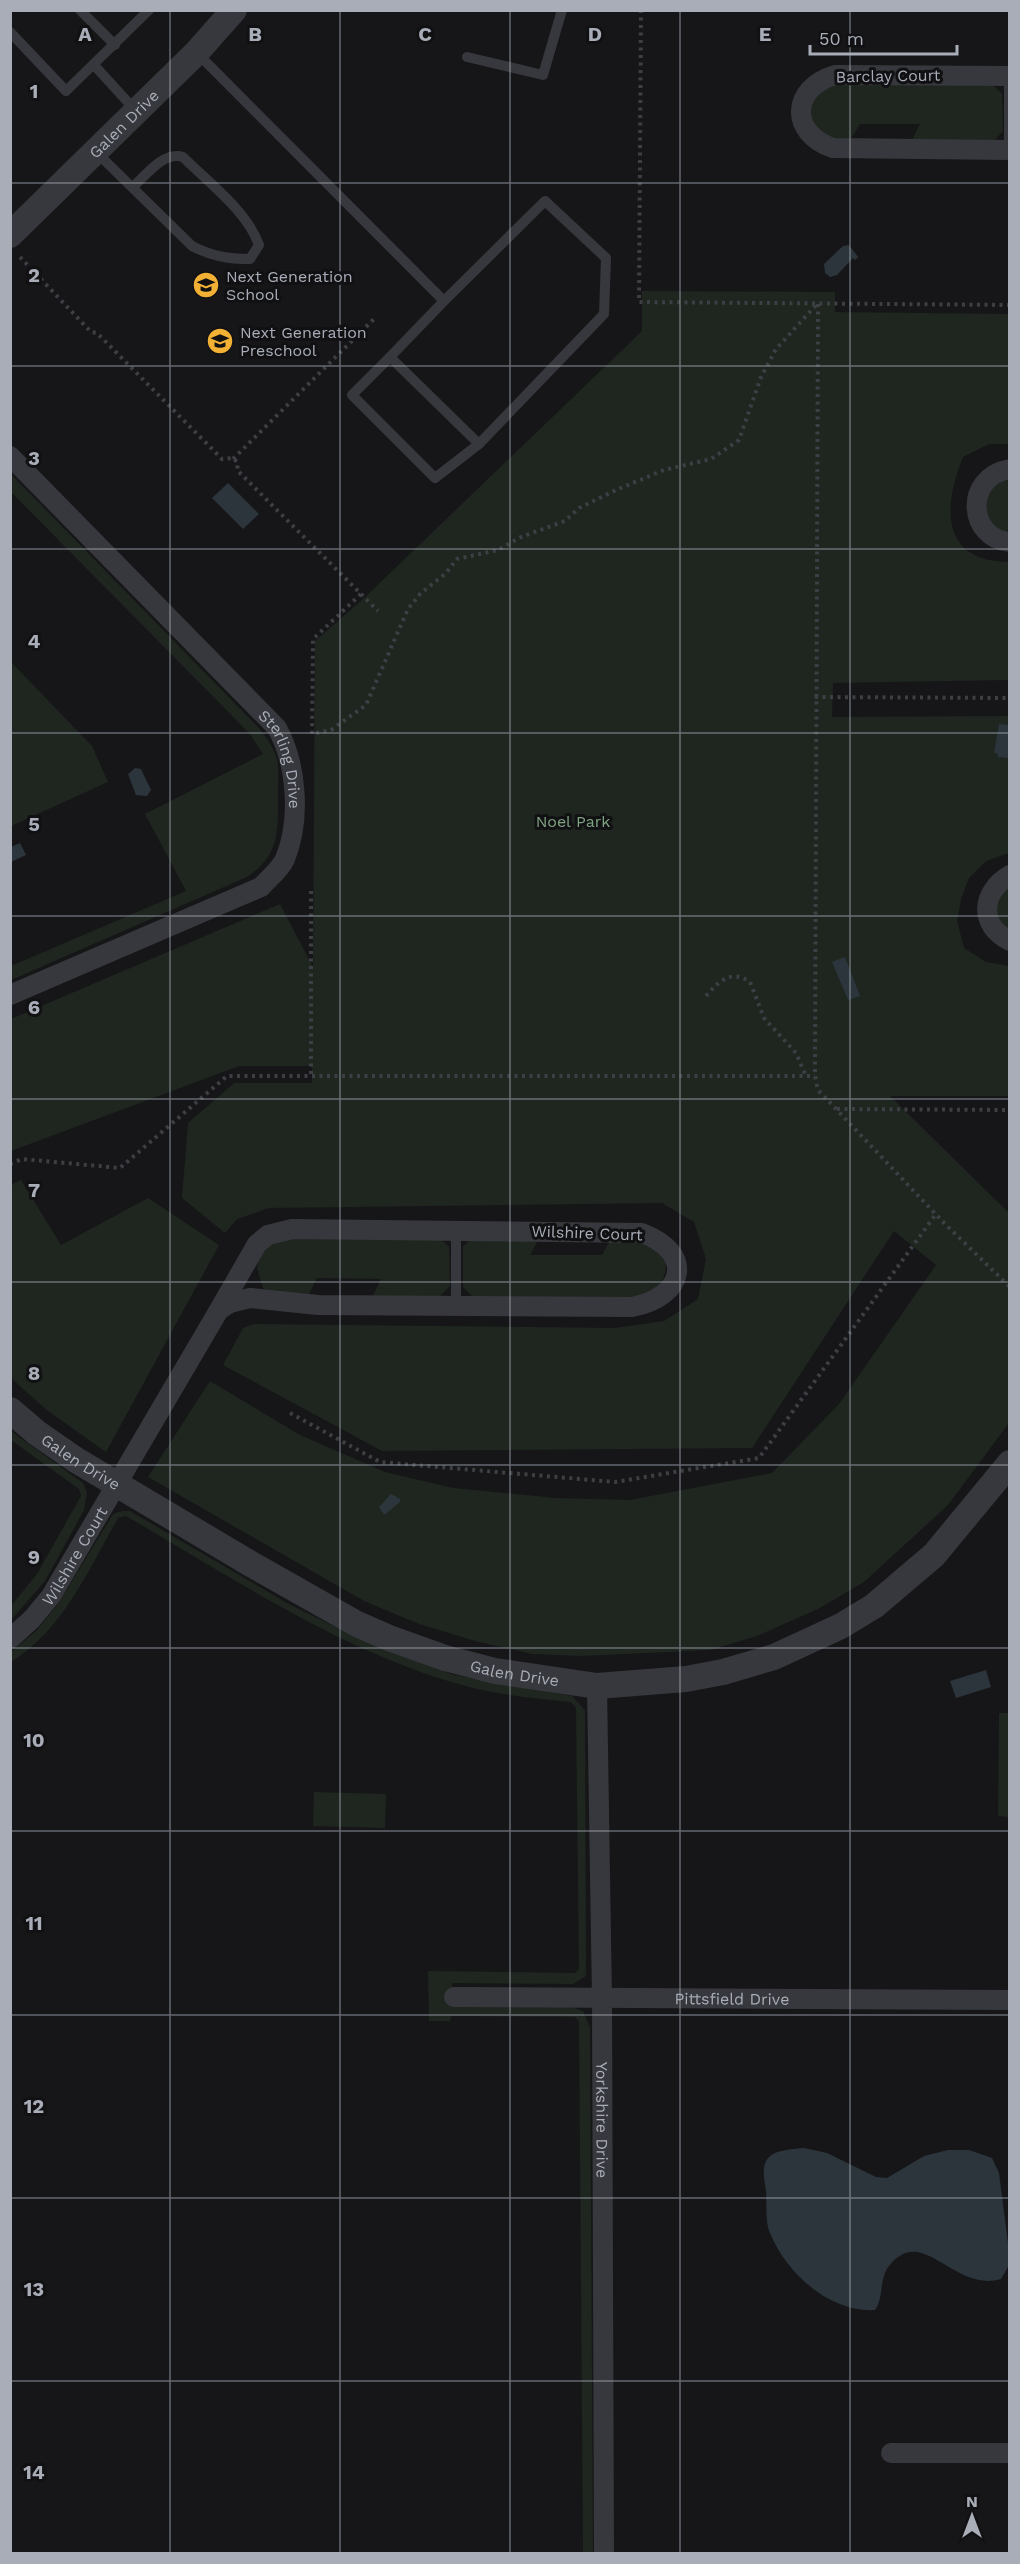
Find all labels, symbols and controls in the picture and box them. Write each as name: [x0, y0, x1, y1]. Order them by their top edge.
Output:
scale bar: [810, 18, 957, 56]
text: A: [78, 22, 92, 46]
text: B: [248, 22, 262, 46]
text: C: [418, 22, 432, 46]
text: D: [588, 22, 602, 46]
text: E: [759, 22, 771, 46]
text: 50 m: [819, 28, 864, 49]
street label: Barclay Court: [835, 66, 941, 86]
text: 1: [30, 79, 38, 103]
street label: Galen Drive: [85, 86, 162, 162]
text: 2: [28, 263, 40, 287]
place label: Next Generation School: [226, 267, 353, 304]
school or university icon: Next Generation School: [191, 270, 221, 300]
place label: Next Generation Preschool: [240, 323, 367, 360]
school or university icon: Next Generation Preschool: [205, 326, 235, 356]
text: 3: [28, 446, 40, 470]
text: 4: [28, 629, 41, 653]
street label: Sterling Drive: [255, 706, 304, 809]
text: 5: [28, 812, 40, 836]
park label: Noel Park: [536, 812, 610, 831]
text: 6: [28, 995, 40, 1019]
text: 7: [28, 1178, 40, 1202]
street label: Wilshire Court: [531, 1222, 643, 1244]
text: 8: [28, 1361, 40, 1385]
street label: Galen Drive: [38, 1429, 124, 1494]
street label: Wilshire Court: [38, 1503, 111, 1609]
text: 9: [28, 1545, 40, 1569]
street label: Galen Drive: [468, 1655, 560, 1690]
text: 10: [23, 1728, 45, 1752]
text: 11: [25, 1911, 43, 1935]
street label: Pittsfield Drive: [674, 1989, 789, 2008]
street label: Yorkshire Drive: [593, 2062, 612, 2178]
text: 12: [24, 2094, 44, 2118]
text: 13: [24, 2277, 44, 2301]
text: 14: [23, 2460, 45, 2484]
north arrow: [942, 2486, 1002, 2546]
text: N: [966, 2492, 978, 2511]

